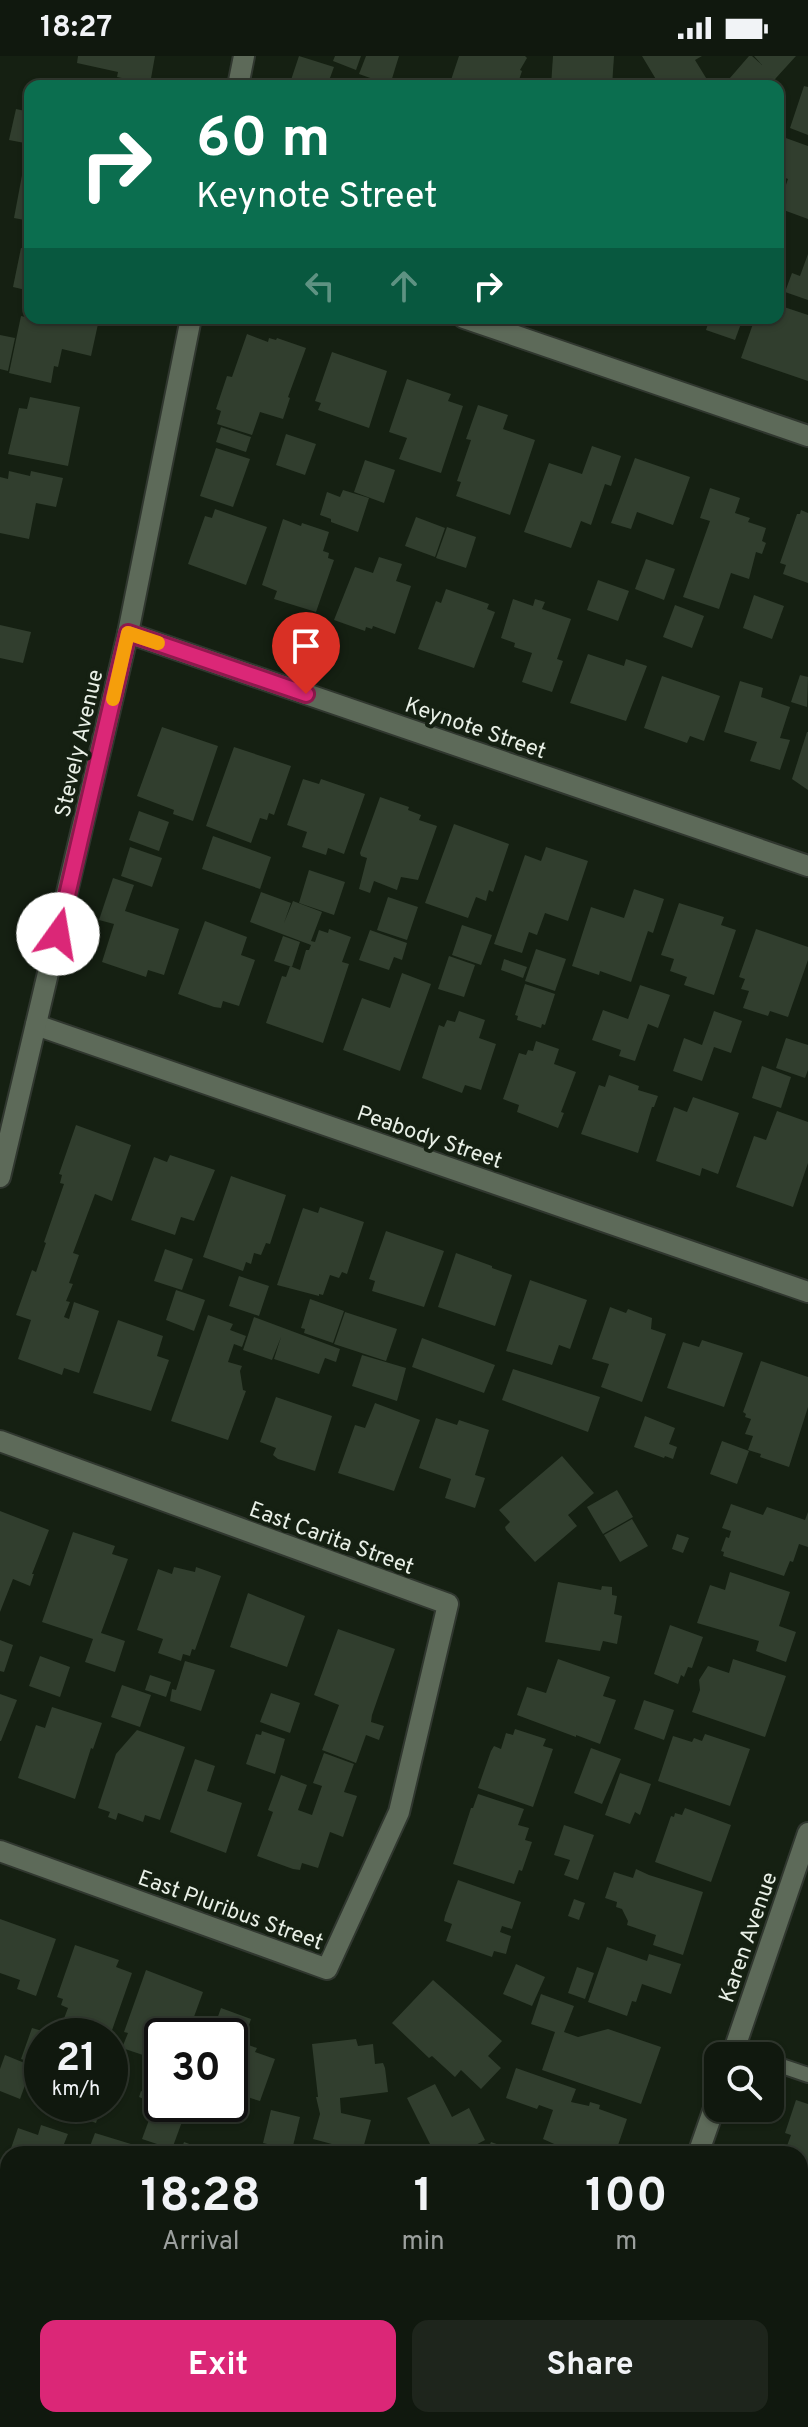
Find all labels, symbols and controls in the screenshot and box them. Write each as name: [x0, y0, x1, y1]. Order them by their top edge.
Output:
text: 18:27: [40, 10, 112, 47]
text: 60 m: [196, 106, 330, 176]
icon: right: [64, 112, 168, 216]
text: Keynote Street: [196, 175, 438, 221]
icon: left: [298, 264, 342, 308]
icon: ahead: [382, 264, 426, 308]
icon: right: [466, 264, 510, 308]
pin: [272, 612, 340, 694]
icon: arrive: [284, 624, 328, 668]
street label: Stevely Avenue: [50, 667, 111, 820]
street label: Keynote Street: [401, 693, 549, 766]
position arrow: [16, 892, 100, 976]
street label: Peabody Street: [353, 1101, 506, 1176]
street label: East Carita Street: [245, 1497, 417, 1582]
street label: East Pluribus Street: [134, 1865, 326, 1957]
street label: Karen Avenue: [714, 1869, 784, 2007]
speed limit sign: 30: [144, 2018, 248, 2122]
text: 21: [56, 2035, 96, 2085]
map controls: [704, 2042, 784, 2122]
button: search: [704, 2042, 784, 2122]
text: km/h: [52, 2077, 100, 2103]
text: 18:28: [140, 2168, 261, 2228]
text: 1: [413, 2168, 433, 2228]
text: 100: [585, 2168, 668, 2228]
text: Arrival: [162, 2226, 239, 2259]
text: min: [401, 2226, 445, 2259]
text: m: [615, 2226, 637, 2259]
button: Exit: [40, 2320, 396, 2412]
button: Share: [412, 2320, 768, 2412]

